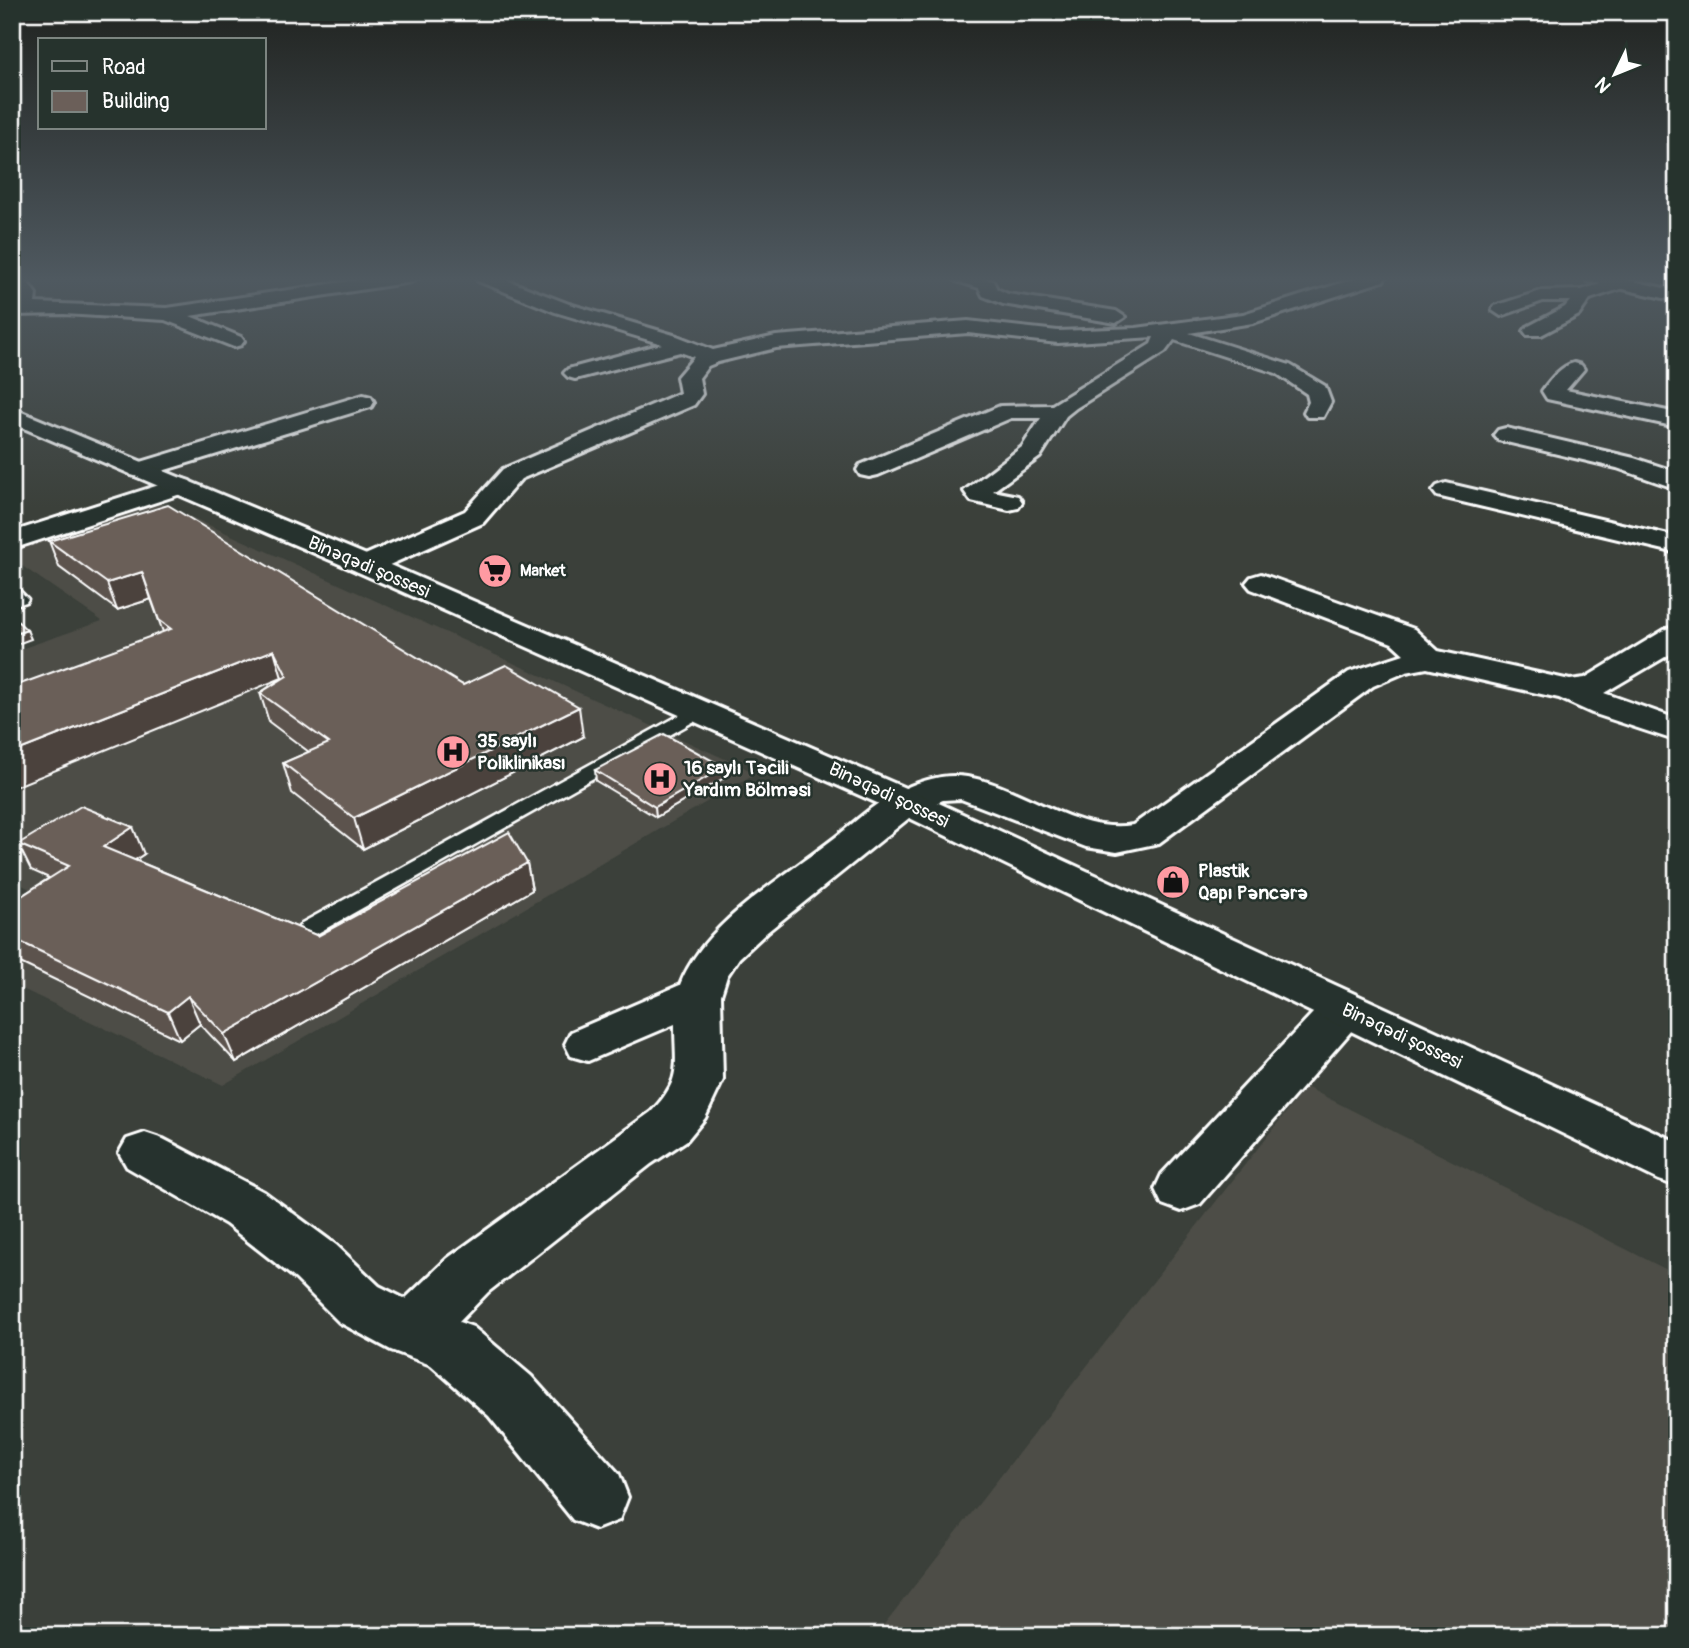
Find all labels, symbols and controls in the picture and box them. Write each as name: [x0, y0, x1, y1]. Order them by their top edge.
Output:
legend: [38, 38, 266, 130]
north arrow: [1580, 38, 1650, 108]
text: Road: [102, 54, 146, 81]
text: N: [1590, 72, 1616, 98]
text: Building: [102, 88, 169, 115]
street label: Binəqədi şossesi: [304, 531, 434, 603]
supermarket icon: Market: [476, 552, 514, 590]
place label: Market: [520, 561, 566, 581]
place label: 35 saylı Poliklinikası: [477, 729, 566, 775]
hospital icon: 35 saylı Poliklinikası: [434, 733, 472, 771]
place label: 16 saylı Təcili Yardım Bölməsi: [683, 756, 811, 802]
street label: Binəqədi şossesi: [825, 757, 953, 833]
hospital icon: 16 saylı Təcili Yardım Bölməsi: [641, 760, 679, 798]
place label: Plastik Qapı Pəncərə: [1198, 859, 1309, 905]
shop icon: Plastik Qapı Pəncərə: [1154, 863, 1192, 901]
street label: Binəqədi şossesi: [1338, 998, 1466, 1074]

